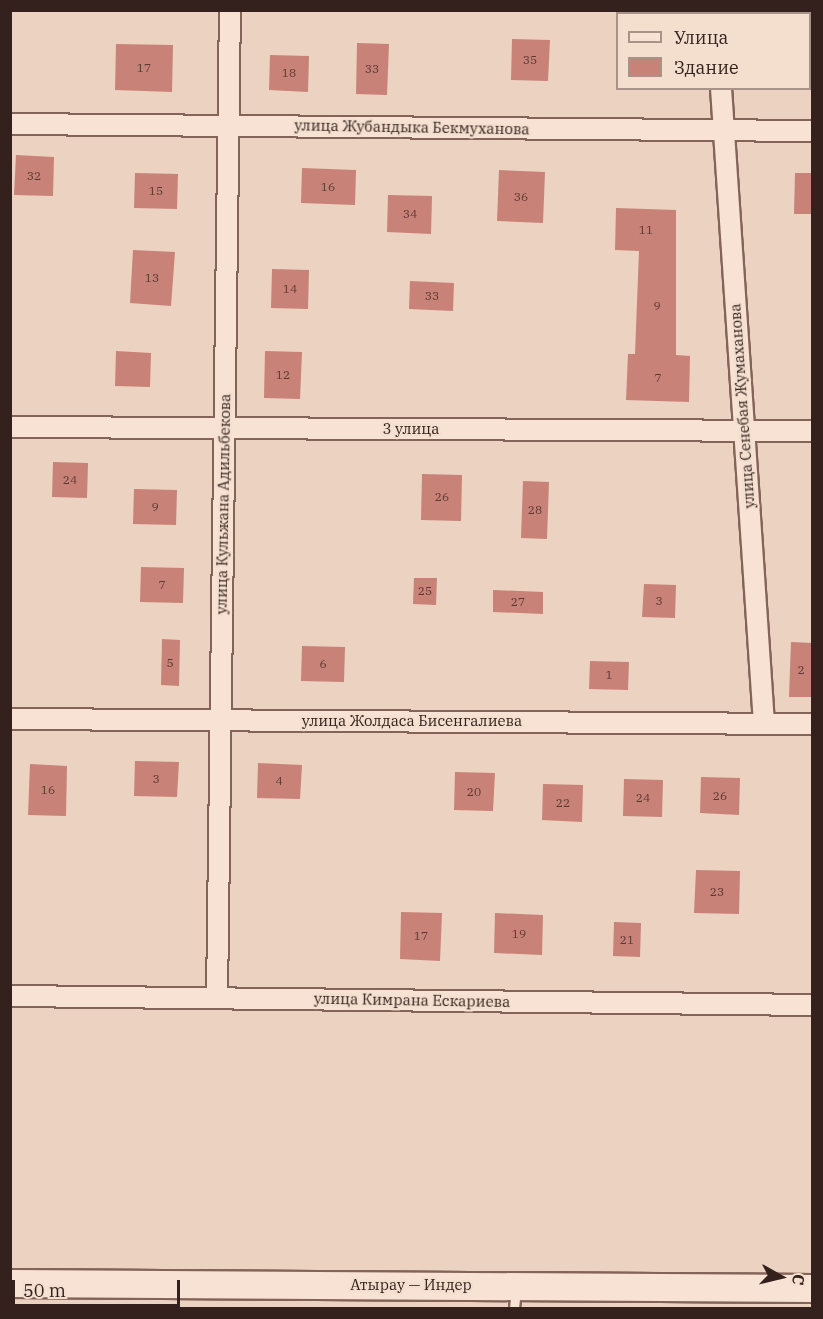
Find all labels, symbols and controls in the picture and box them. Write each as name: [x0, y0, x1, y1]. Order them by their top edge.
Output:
legend: [616, 12, 811, 90]
text: Улица: [674, 26, 728, 49]
house number: 35: [523, 53, 537, 67]
text: Здание: [674, 56, 739, 79]
house number: 17: [137, 61, 151, 75]
house number: 33: [365, 62, 379, 76]
house number: 18: [282, 66, 296, 80]
street label: улица Жубандыка Бекмуханова: [294, 116, 530, 138]
house number: 32: [27, 169, 41, 183]
house number: 16: [321, 180, 335, 194]
house number: 15: [149, 184, 163, 198]
house number: 36: [514, 190, 528, 204]
house number: 34: [403, 207, 417, 221]
house number: 11: [639, 223, 653, 237]
house number: 13: [145, 271, 159, 285]
house number: 14: [283, 282, 297, 296]
house number: 33: [425, 289, 439, 303]
house number: 9: [653, 299, 661, 313]
street label: улица Сенебая Жумаханова: [726, 303, 758, 509]
house number: 12: [276, 368, 290, 382]
house number: 7: [654, 371, 662, 385]
street label: улица Кульжана Адильбекова: [212, 393, 234, 615]
street label: 3 улица: [383, 420, 439, 438]
house number: 24: [63, 473, 77, 487]
house number: 26: [435, 490, 449, 504]
house number: 9: [151, 500, 159, 514]
house number: 28: [528, 503, 542, 517]
house number: 7: [158, 578, 166, 592]
house number: 25: [418, 584, 432, 598]
house number: 3: [655, 594, 663, 608]
house number: 27: [511, 595, 525, 609]
house number: 5: [166, 656, 174, 670]
house number: 6: [319, 657, 327, 671]
house number: 2: [797, 663, 805, 677]
house number: 1: [605, 668, 613, 682]
street label: улица Жолдаса Бисенгалиева: [302, 712, 522, 730]
house number: 3: [152, 772, 160, 786]
house number: 4: [275, 774, 283, 788]
house number: 16: [41, 783, 55, 797]
house number: 20: [467, 785, 481, 799]
house number: 26: [713, 789, 727, 803]
house number: 24: [636, 791, 650, 805]
house number: 22: [556, 796, 570, 810]
house number: 23: [710, 885, 724, 899]
house number: 19: [512, 927, 526, 941]
house number: 17: [414, 929, 428, 943]
house number: 21: [620, 933, 634, 947]
street label: улица Кимрана Ескариева: [314, 989, 510, 1011]
north arrow: [751, 1247, 811, 1307]
scale bar: [15, 1268, 183, 1306]
text: С: [788, 1273, 809, 1286]
street label: Атырау — Индер: [350, 1276, 472, 1294]
text: 50 m: [23, 1279, 66, 1302]

